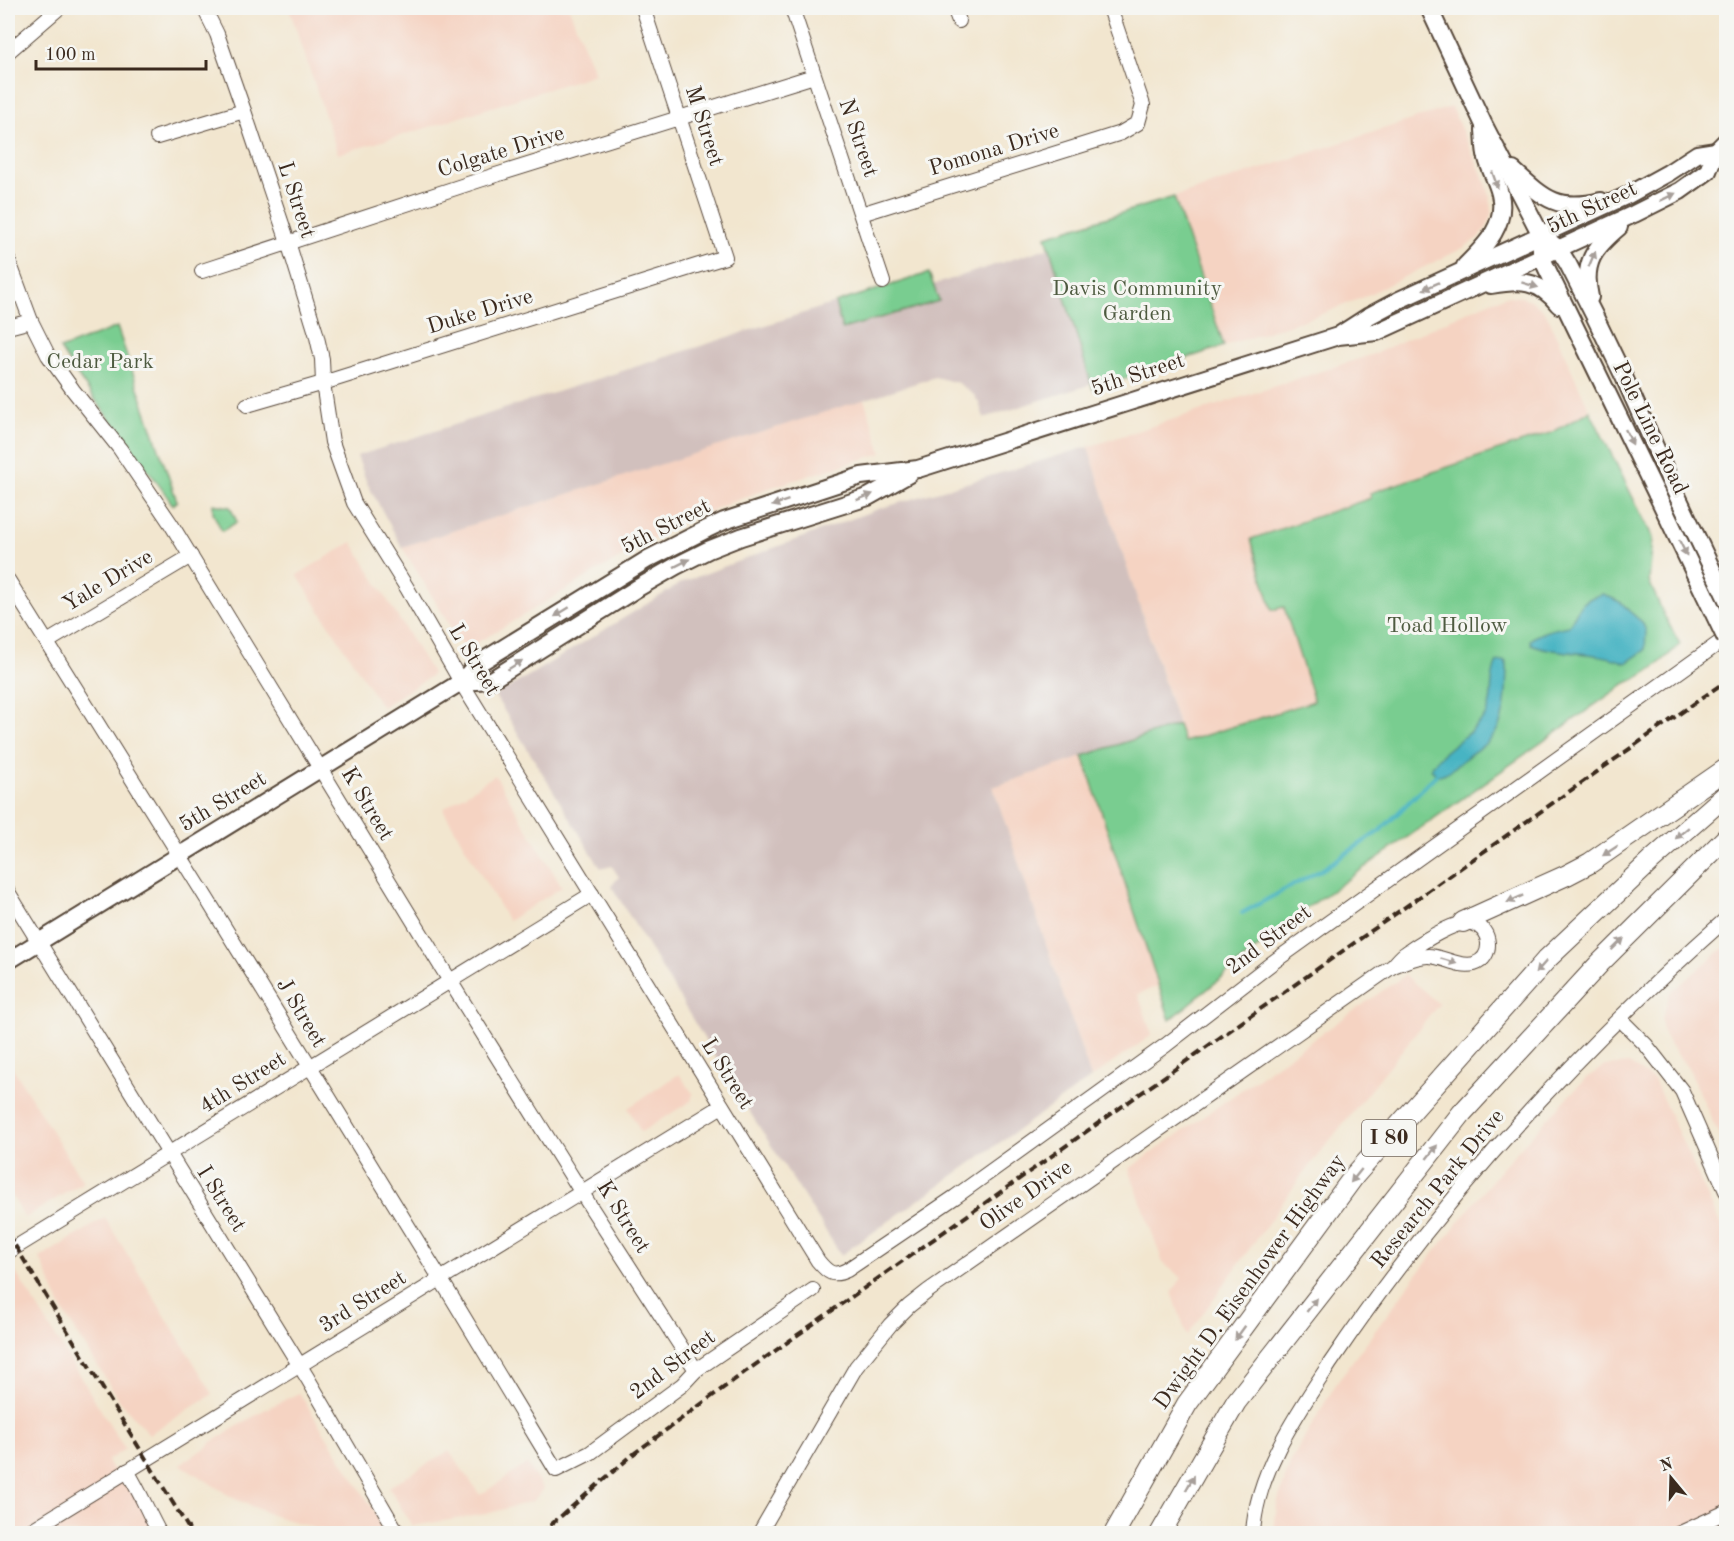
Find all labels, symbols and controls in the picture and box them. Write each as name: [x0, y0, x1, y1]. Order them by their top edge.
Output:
scale bar: [36, 33, 206, 71]
text: 100 m: [45, 46, 96, 64]
street label: M Street: [681, 83, 727, 169]
street label: N Street: [834, 96, 882, 180]
street label: Pomona Drive: [926, 120, 1062, 180]
street label: Colgate Drive: [435, 122, 567, 182]
street label: L Street: [273, 159, 319, 241]
one-way arrow: [1491, 171, 1501, 189]
street label: 5th Street: [1543, 178, 1641, 238]
one-way arrow: [1659, 193, 1676, 202]
one-way arrow: [1587, 249, 1597, 267]
park label: Davis Community Garden: [1052, 278, 1222, 325]
one-way arrow: [1422, 281, 1439, 290]
one-way arrow: [1521, 281, 1539, 290]
street label: Duke Drive: [424, 285, 536, 339]
street label: 5th Street: [1089, 350, 1187, 400]
park label: Cedar Park: [46, 351, 154, 373]
street label: Pole Line Road: [1608, 358, 1692, 498]
one-way arrow: [1624, 429, 1634, 446]
one-way arrow: [856, 492, 874, 501]
street label: 5th Street: [618, 495, 714, 559]
one-way arrow: [771, 498, 789, 508]
one-way arrow: [1678, 539, 1687, 556]
street label: Yale Drive: [59, 546, 157, 616]
one-way arrow: [673, 558, 690, 568]
one-way arrow: [554, 606, 570, 617]
park label: Toad Hollow: [1386, 615, 1508, 637]
street label: L Street: [444, 620, 504, 700]
one-way arrow: [507, 659, 523, 670]
street label: K Street: [337, 764, 397, 844]
street label: 5th Street: [176, 768, 270, 836]
one-way arrow: [1675, 826, 1690, 840]
one-way arrow: [1601, 845, 1618, 856]
one-way arrow: [1506, 894, 1523, 903]
street label: 2nd Street: [1222, 901, 1316, 979]
one-way arrow: [1611, 938, 1625, 952]
one-way arrow: [1440, 957, 1458, 966]
one-way arrow: [1535, 959, 1548, 974]
street label: J Street: [272, 975, 330, 1051]
street label: L Street: [697, 1035, 757, 1113]
street label: 4th Street: [196, 1048, 290, 1118]
street label: Research Park Drive: [1367, 1105, 1509, 1273]
road number: I 80: [1362, 1120, 1416, 1156]
one-way arrow: [1425, 1144, 1438, 1160]
street label: Dwight D. Eisenhower Highway: [1150, 1150, 1350, 1414]
street label: Olive Drive: [976, 1156, 1076, 1236]
street label: I Street: [192, 1162, 250, 1236]
one-way arrow: [1349, 1168, 1362, 1184]
street label: K Street: [592, 1177, 654, 1257]
street label: 3rd Street: [316, 1267, 410, 1337]
one-way arrow: [1305, 1298, 1317, 1313]
one-way arrow: [1234, 1324, 1246, 1340]
street label: 2nd Street: [626, 1326, 720, 1404]
north arrow: [1641, 1448, 1701, 1508]
text: N: [1658, 1456, 1676, 1475]
one-way arrow: [1184, 1475, 1195, 1491]

